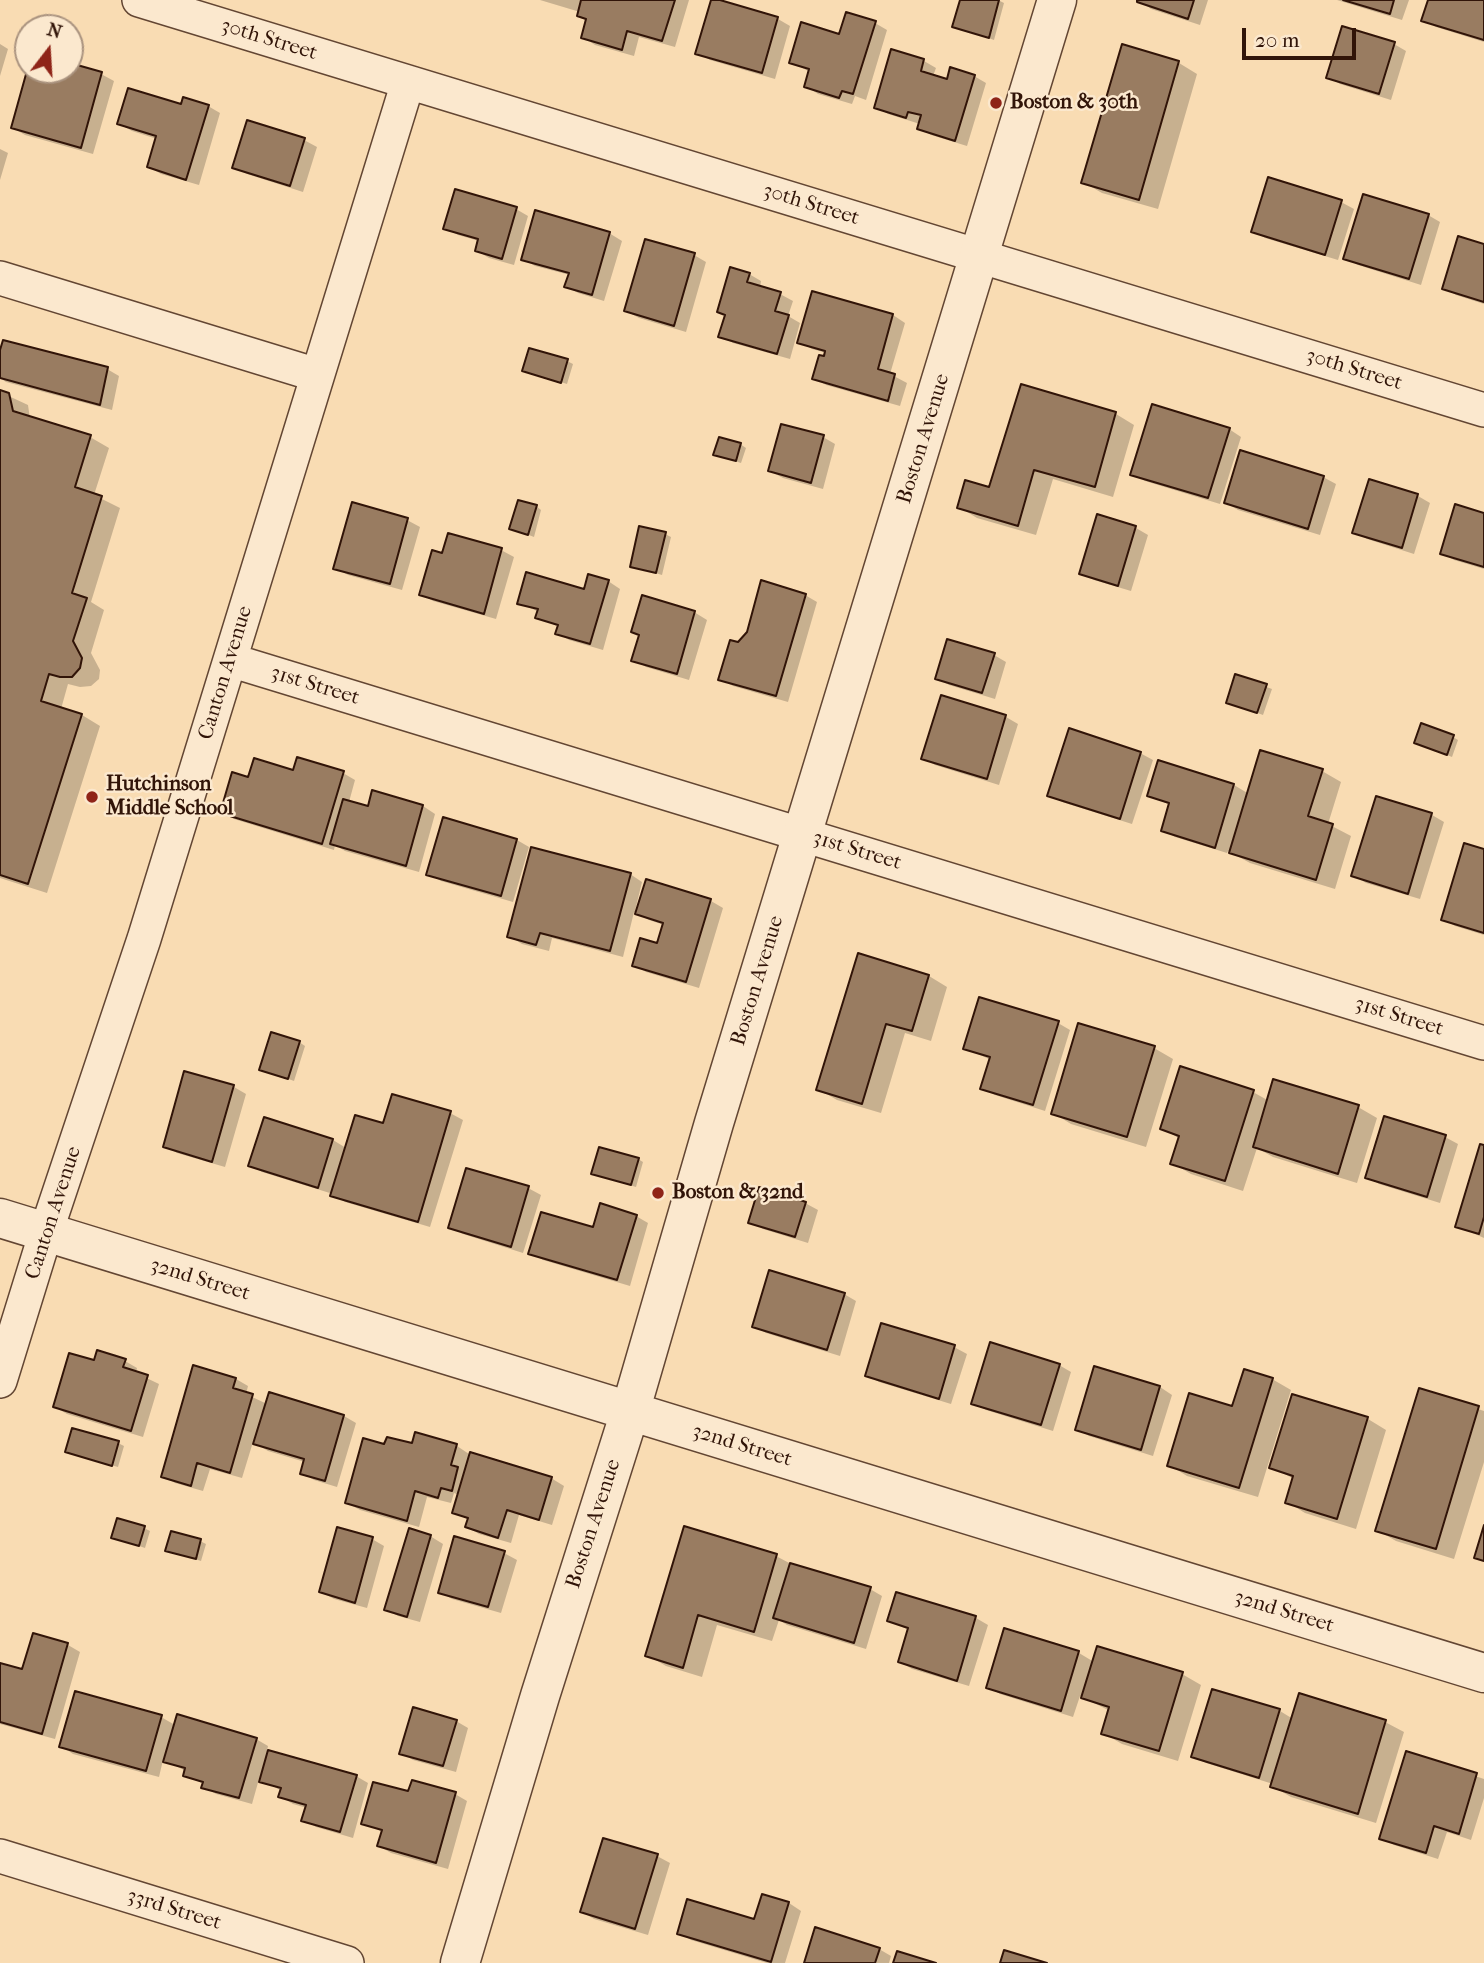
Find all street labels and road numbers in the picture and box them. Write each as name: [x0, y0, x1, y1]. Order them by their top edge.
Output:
street label: 30th Street: [218, 13, 320, 67]
street label: 30th Street: [760, 178, 862, 232]
street label: 30th Street: [1303, 343, 1405, 397]
street label: Boston Avenue: [892, 371, 956, 507]
street label: Canton Avenue: [194, 603, 258, 743]
street label: 31st Street: [268, 661, 362, 711]
street label: 31st Street: [810, 826, 904, 876]
street label: Boston Avenue: [726, 913, 790, 1049]
street label: 31st Street: [1352, 992, 1446, 1042]
street label: Canton Avenue: [21, 1143, 87, 1283]
street label: 32nd Street: [147, 1253, 253, 1307]
street label: 32nd Street: [689, 1419, 795, 1473]
street label: Boston Avenue: [561, 1456, 627, 1592]
street label: 32nd Street: [1231, 1585, 1337, 1639]
street label: 33rd Street: [124, 1884, 224, 1936]

